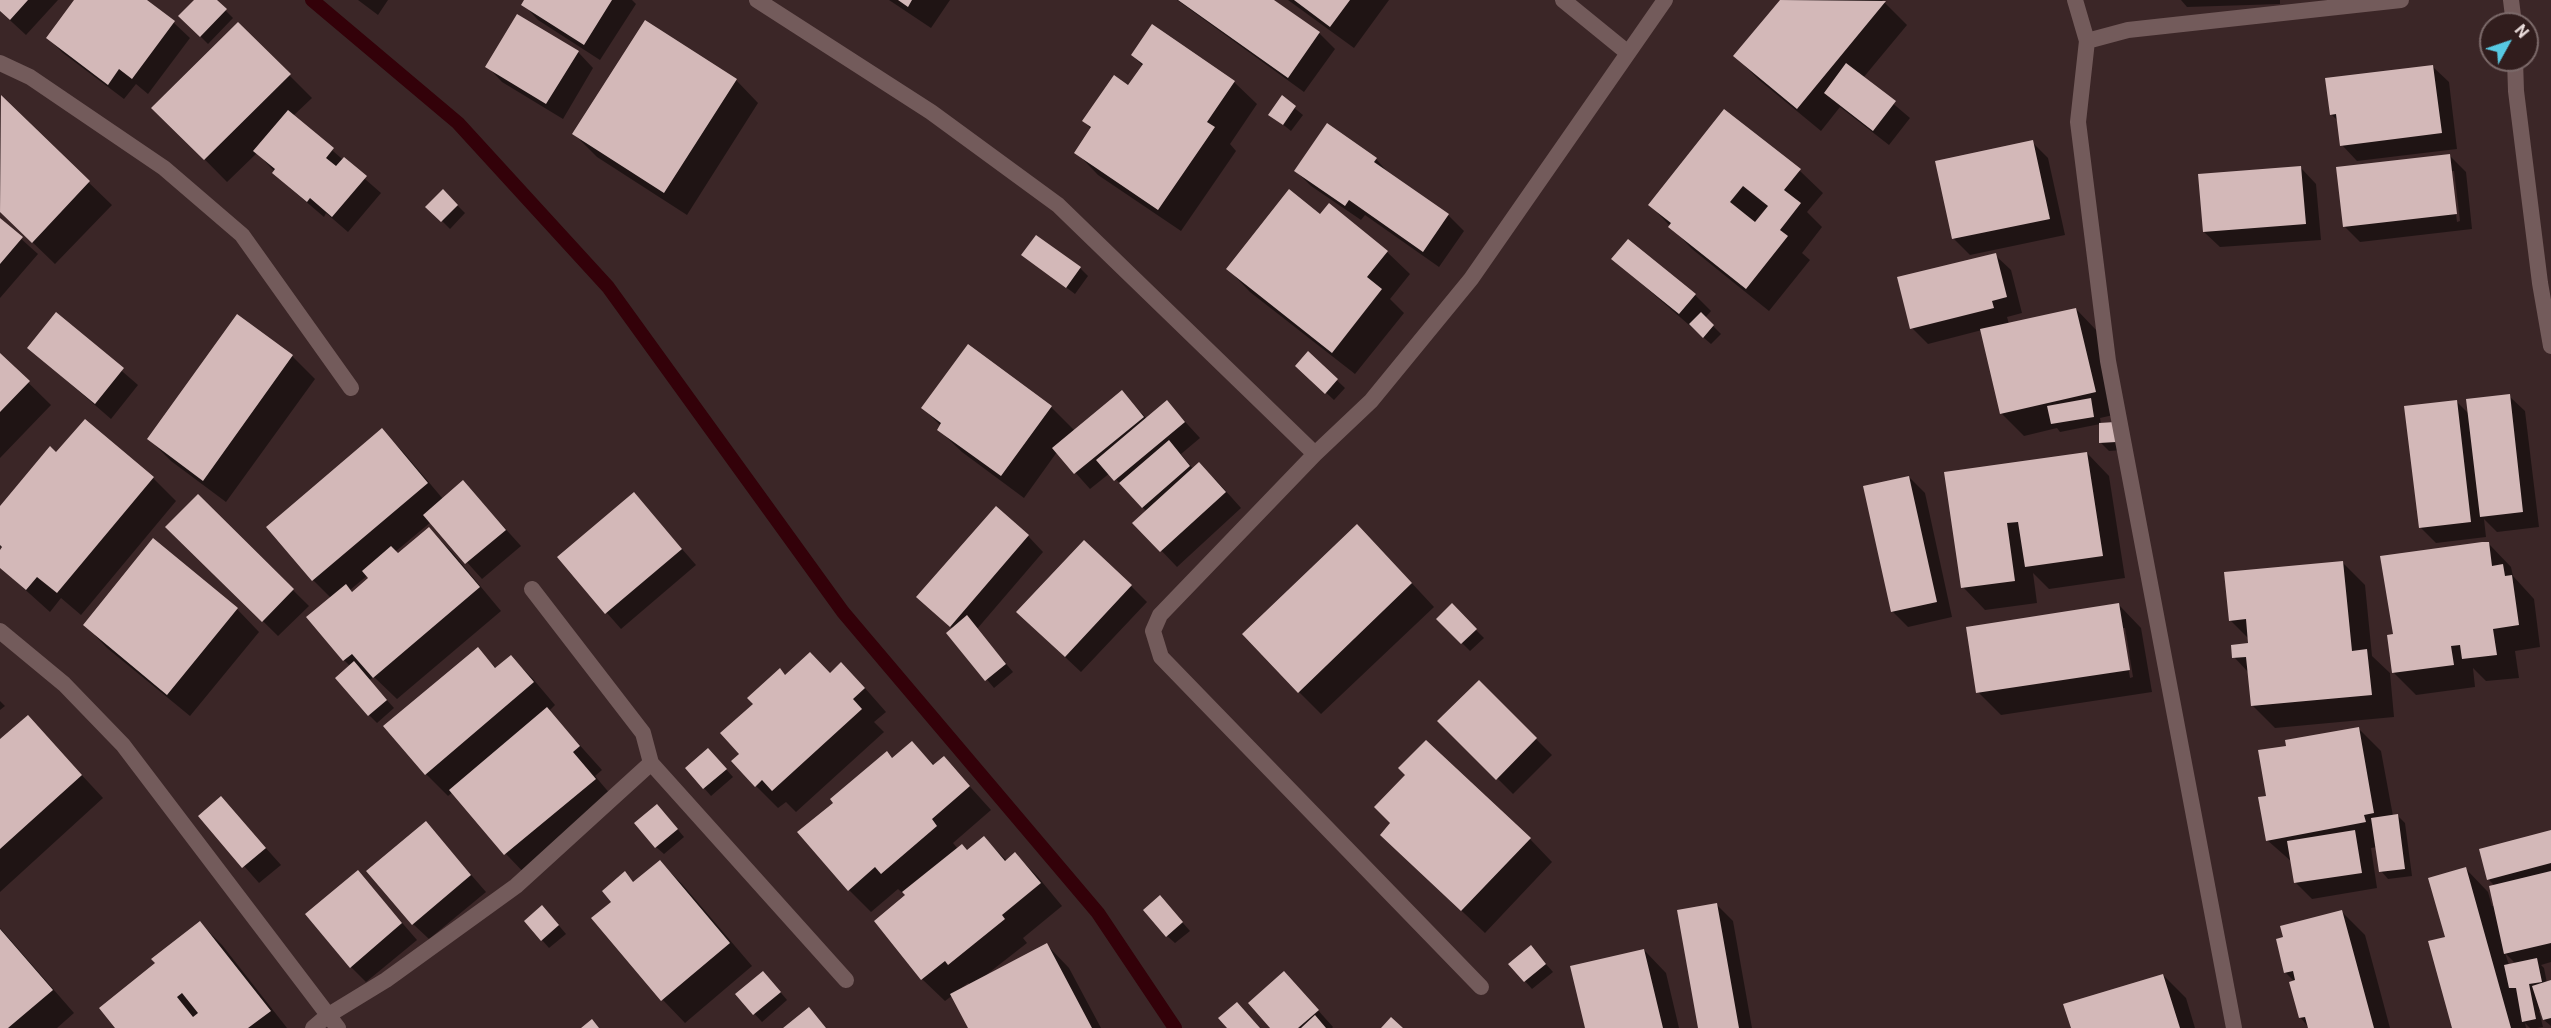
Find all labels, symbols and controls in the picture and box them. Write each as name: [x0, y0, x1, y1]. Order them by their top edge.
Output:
north arrow: [2479, 12, 2539, 72]
text: N: [2511, 21, 2533, 42]

